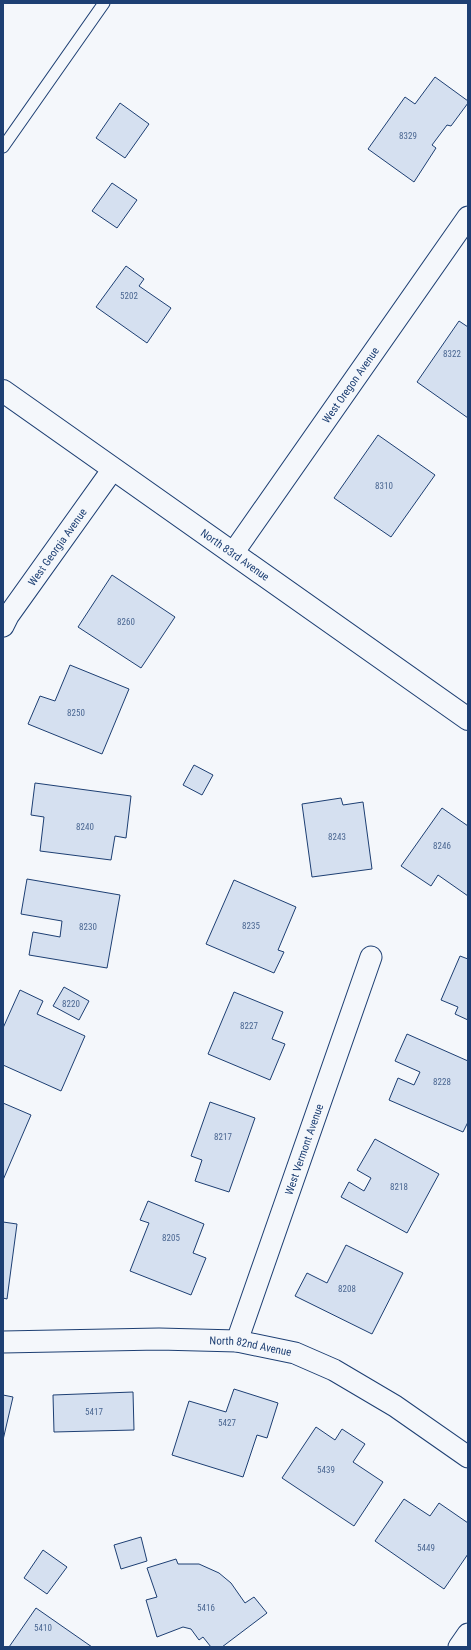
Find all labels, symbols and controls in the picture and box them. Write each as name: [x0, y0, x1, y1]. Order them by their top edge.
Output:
house number: 8329: [399, 131, 417, 141]
house number: 5202: [120, 291, 138, 301]
street label: West Oregon Avenue: [319, 345, 382, 426]
house number: 8322: [443, 349, 461, 359]
house number: 8310: [375, 481, 393, 491]
street label: West Georgia Avenue: [25, 506, 89, 588]
street label: North 83rd Avenue: [198, 526, 272, 583]
house number: 8260: [117, 617, 135, 627]
house number: 8250: [67, 708, 85, 718]
house number: 8240: [76, 822, 94, 832]
house number: 8243: [328, 832, 346, 842]
house number: 8246: [433, 841, 451, 851]
house number: 8235: [242, 921, 260, 931]
house number: 8230: [79, 922, 97, 932]
house number: 8220: [62, 999, 80, 1009]
house number: 8227: [240, 1021, 258, 1031]
house number: 8228: [433, 1077, 451, 1087]
street label: West Vermont Avenue: [282, 1102, 326, 1196]
house number: 8217: [214, 1132, 232, 1142]
house number: 8218: [390, 1182, 408, 1192]
house number: 8205: [162, 1233, 180, 1243]
house number: 8208: [338, 1284, 356, 1294]
street label: North 82nd Avenue: [209, 1334, 293, 1359]
house number: 5417: [85, 1407, 103, 1417]
house number: 5427: [218, 1418, 236, 1428]
house number: 5439: [317, 1465, 335, 1475]
house number: 5449: [417, 1543, 435, 1553]
house number: 5416: [197, 1603, 215, 1613]
house number: 5410: [34, 1623, 52, 1633]

